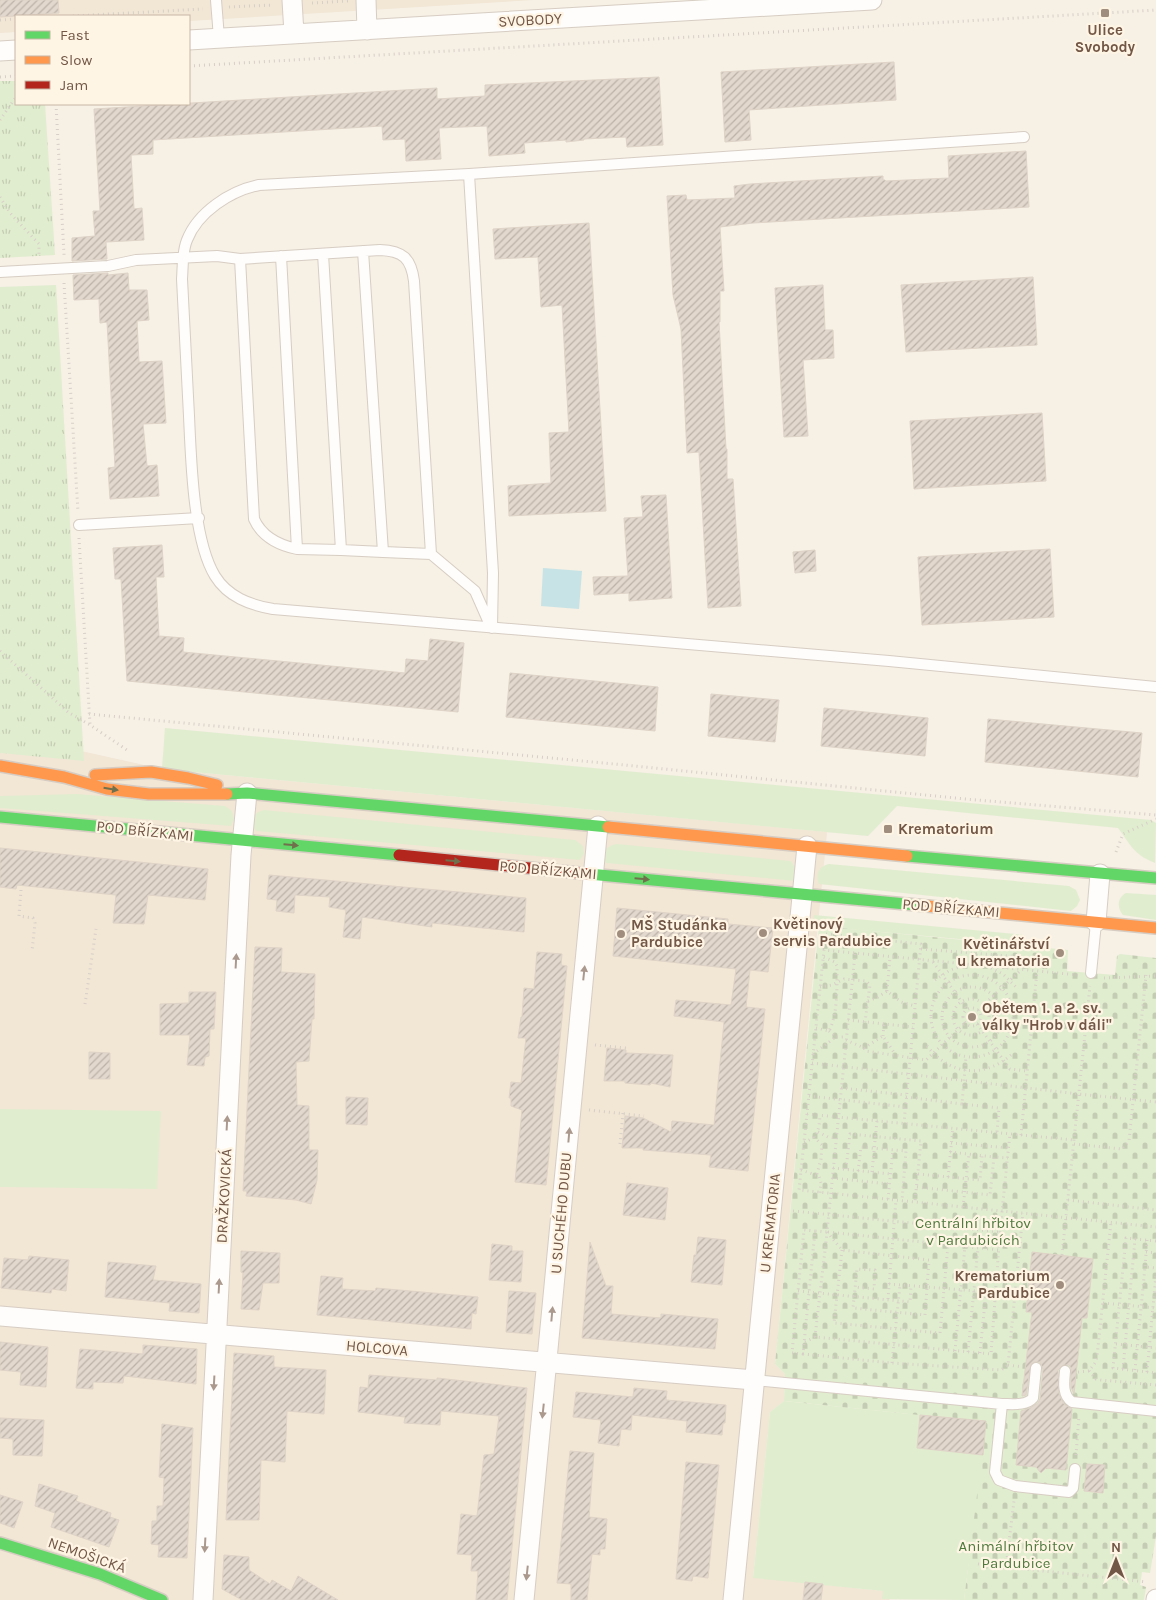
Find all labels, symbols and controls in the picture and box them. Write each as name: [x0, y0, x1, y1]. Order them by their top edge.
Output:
marker: Ulice Svobody: [1099, 7, 1111, 19]
street label: SVOBODY: [498, 9, 563, 31]
legend: [15, 15, 190, 105]
place label: Ulice Svobody: [1075, 21, 1136, 56]
text: Fast: [60, 26, 90, 44]
text: Slow: [60, 51, 92, 69]
text: Jam: [60, 76, 88, 94]
one-way arrow: [104, 785, 120, 793]
street label: POD BŘÍZKAMI: [95, 817, 195, 845]
place label: Krematorium: [898, 820, 994, 838]
marker: Krematorium: [882, 823, 894, 835]
one-way arrow: [283, 841, 299, 849]
one-way arrow: [445, 857, 461, 865]
street label: POD BŘÍZKAMI: [499, 857, 597, 883]
one-way arrow: [634, 875, 650, 883]
street label: POD BŘÍZKAMI: [902, 895, 1000, 921]
place label: MŠ Studánka Pardubice: [631, 914, 727, 951]
place label: Květinový servis Pardubice: [773, 915, 891, 950]
marker: Květinový servis Pardubice: [757, 927, 769, 939]
marker: MŠ Studánka Pardubice: [615, 928, 627, 940]
place label: Květinářství u krematoria: [957, 935, 1051, 970]
marker: Květinářství u krematoria: [1054, 947, 1066, 959]
one-way arrow: [232, 953, 240, 969]
one-way arrow: [580, 965, 588, 981]
place label: Obětem 1. a 2. sv. války "Hrob v dáli": [982, 999, 1112, 1034]
marker: Obětem 1. a 2. sv. války "Hrob v dáli": [966, 1011, 978, 1023]
one-way arrow: [224, 1115, 232, 1131]
one-way arrow: [565, 1126, 573, 1142]
street label: DRAŽKOVICKÁ: [213, 1148, 235, 1244]
street label: U SUCHÉHO DUBU: [547, 1151, 575, 1275]
street label: U KREMATORIA: [756, 1172, 784, 1274]
park label: Centrální hřbitov v Pardubicích: [915, 1214, 1031, 1249]
place label: Krematorium Pardubice: [954, 1267, 1050, 1302]
one-way arrow: [215, 1277, 223, 1293]
marker: Krematorium Pardubice: [1054, 1279, 1066, 1291]
one-way arrow: [548, 1306, 556, 1322]
street label: HOLCOVA: [345, 1336, 409, 1360]
one-way arrow: [209, 1375, 217, 1391]
one-way arrow: [538, 1403, 546, 1419]
street label: NEMOŠICKÁ: [46, 1533, 129, 1577]
north arrow: [1091, 1535, 1141, 1585]
park label: Animální hřbitov Pardubice: [959, 1537, 1074, 1572]
one-way arrow: [201, 1538, 209, 1554]
text: N: [1111, 1539, 1121, 1556]
one-way arrow: [523, 1565, 531, 1581]

